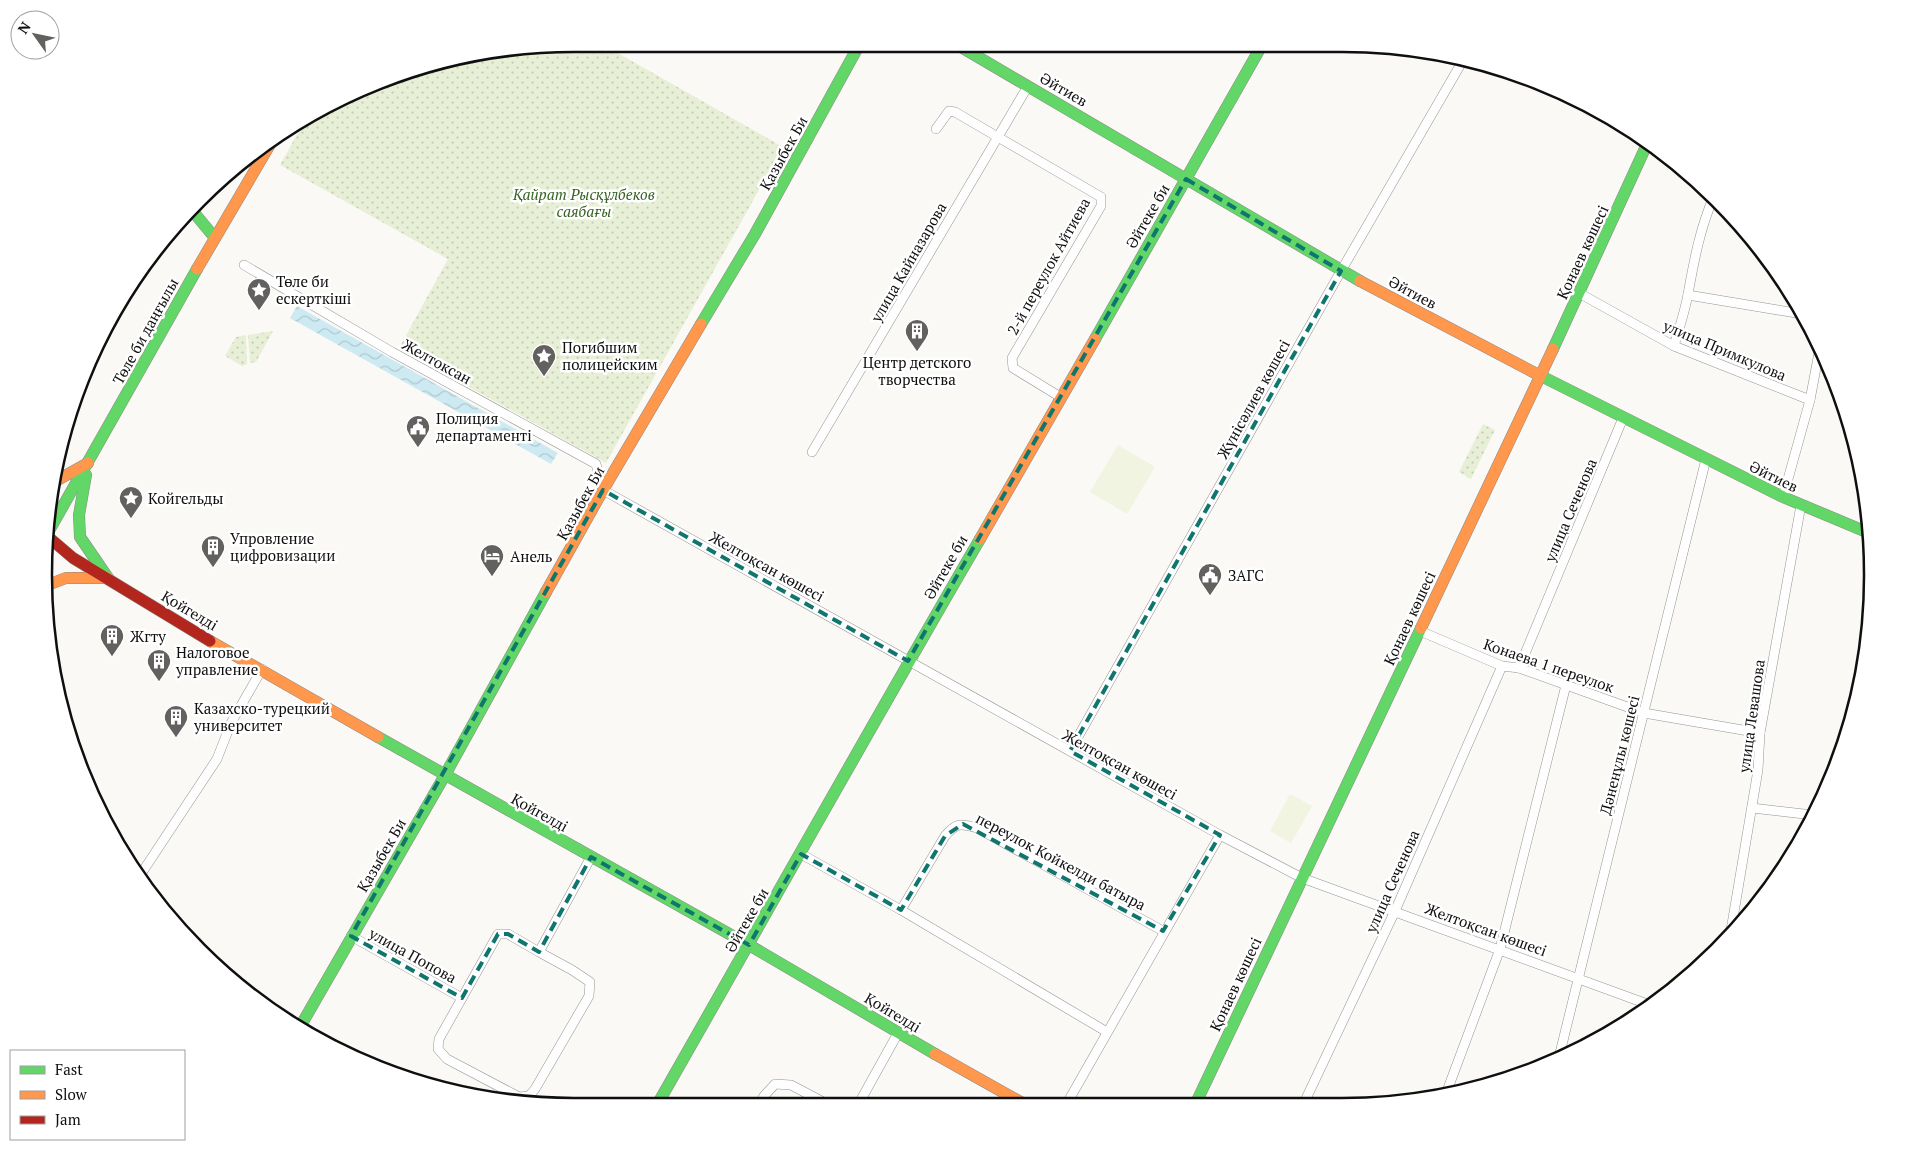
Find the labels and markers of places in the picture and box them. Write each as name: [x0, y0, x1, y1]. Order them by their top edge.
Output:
place label: Төле би ескерткіші: [276, 271, 351, 308]
place icon: Төле би ескерткіші: [246, 277, 272, 311]
building icon: Центр детского творчества: [904, 318, 930, 352]
place label: Погибшим полицейским: [562, 337, 658, 374]
place icon: Погибшим полицейским: [531, 343, 557, 377]
place label: Центр детского творчества: [863, 352, 971, 389]
place label: Полиция департаменті: [436, 408, 532, 445]
public building icon: Полиция департаменті: [405, 414, 431, 448]
place icon: Койгельды: [118, 485, 144, 519]
place label: Койгельды: [148, 488, 223, 508]
place label: Упровление цифровизации: [230, 528, 335, 565]
building icon: Упровление цифровизации: [200, 534, 226, 568]
hotel icon: Анель: [479, 543, 505, 577]
place label: Анель: [510, 546, 553, 566]
public building icon: ЗАГС: [1197, 562, 1223, 596]
place label: ЗАГС: [1228, 565, 1264, 585]
building icon: Жгту: [99, 623, 125, 657]
place label: Жгту: [130, 626, 166, 646]
place label: Налоговое управление: [175, 642, 258, 679]
building icon: Налоговое управление: [146, 648, 172, 682]
place label: Казахско-турецкий университет: [193, 698, 330, 735]
building icon: Казахско-турецкий университет: [163, 704, 189, 738]

